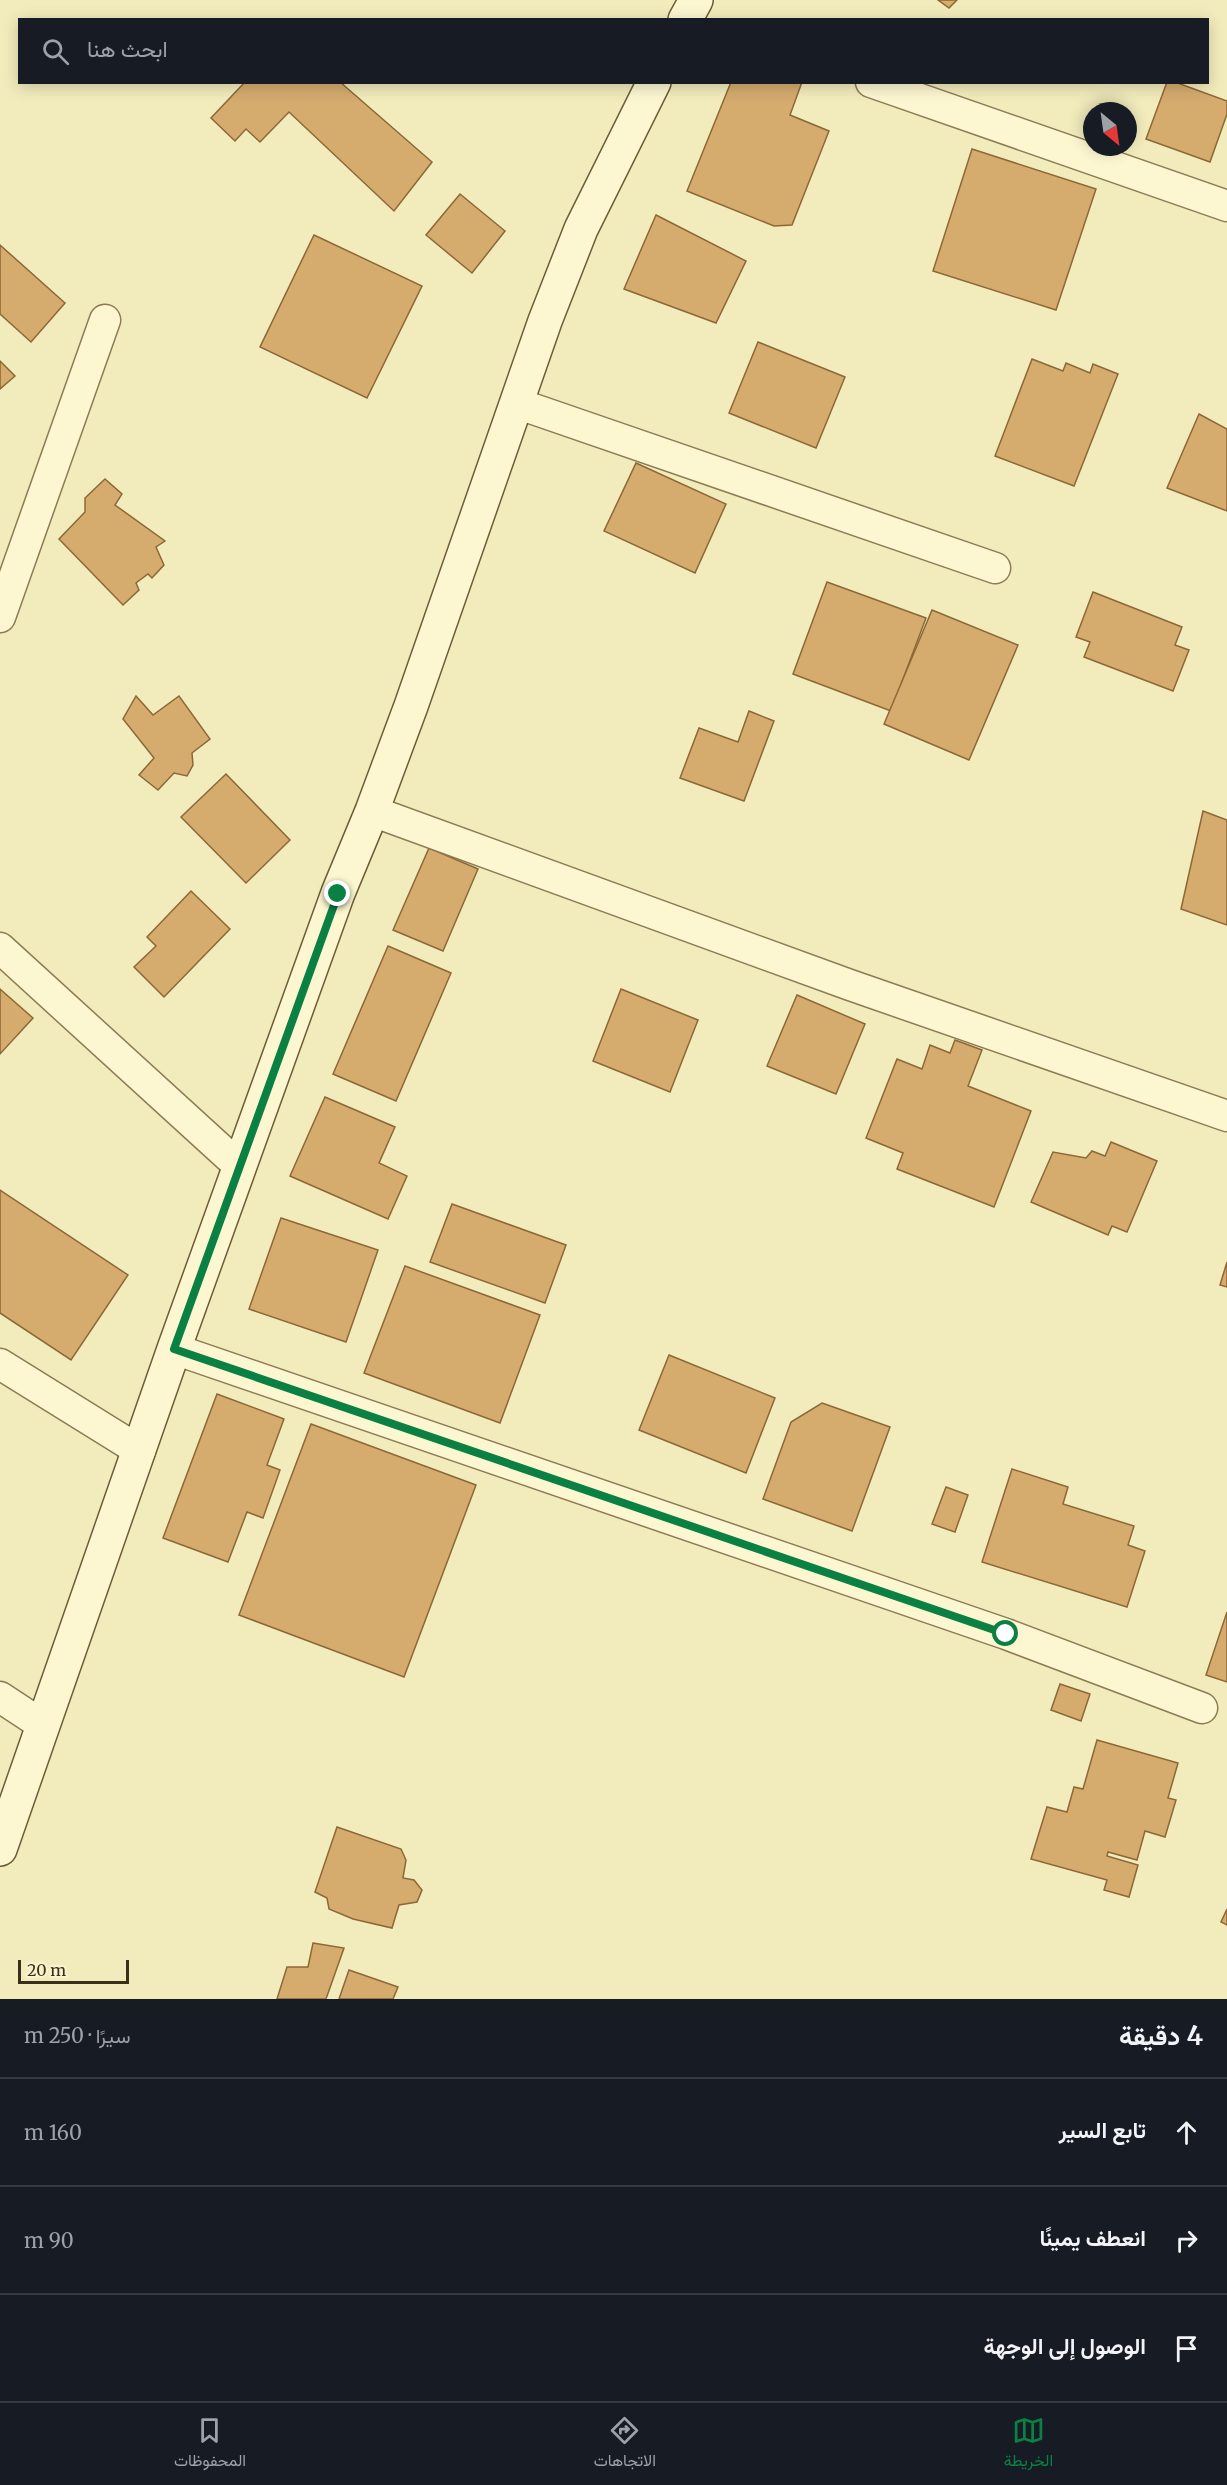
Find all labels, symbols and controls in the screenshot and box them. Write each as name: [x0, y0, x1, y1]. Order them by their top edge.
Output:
search box: [18, 18, 1209, 84]
icon: search: [39, 35, 72, 68]
text: ابحث هنا: [87, 35, 168, 63]
north arrow: [1083, 102, 1137, 156]
route end: [324, 880, 350, 906]
route start: [992, 1620, 1018, 1646]
scale bar: [18, 1957, 129, 1984]
text: 20 m: [27, 1960, 66, 1980]
text: 4 دقيقة: [1119, 2019, 1203, 2052]
text: سيرًا · 250 m: [24, 2023, 130, 2048]
text: تابع السير: [1059, 2116, 1146, 2144]
icon: ahead: [1170, 2116, 1203, 2149]
text: 160 m: [24, 2120, 82, 2145]
text: انعطف يمينًا: [1039, 2224, 1146, 2252]
icon: right: [1170, 2224, 1203, 2257]
text: 90 m: [24, 2228, 74, 2253]
text: الوصول إلى الوجهة: [983, 2332, 1146, 2360]
icon: arrive: [1170, 2332, 1203, 2365]
tab: المحفوظات: [174, 2414, 246, 2475]
tab: الاتجاهات: [594, 2414, 656, 2475]
tab: الخريطة: [1004, 2414, 1053, 2475]

